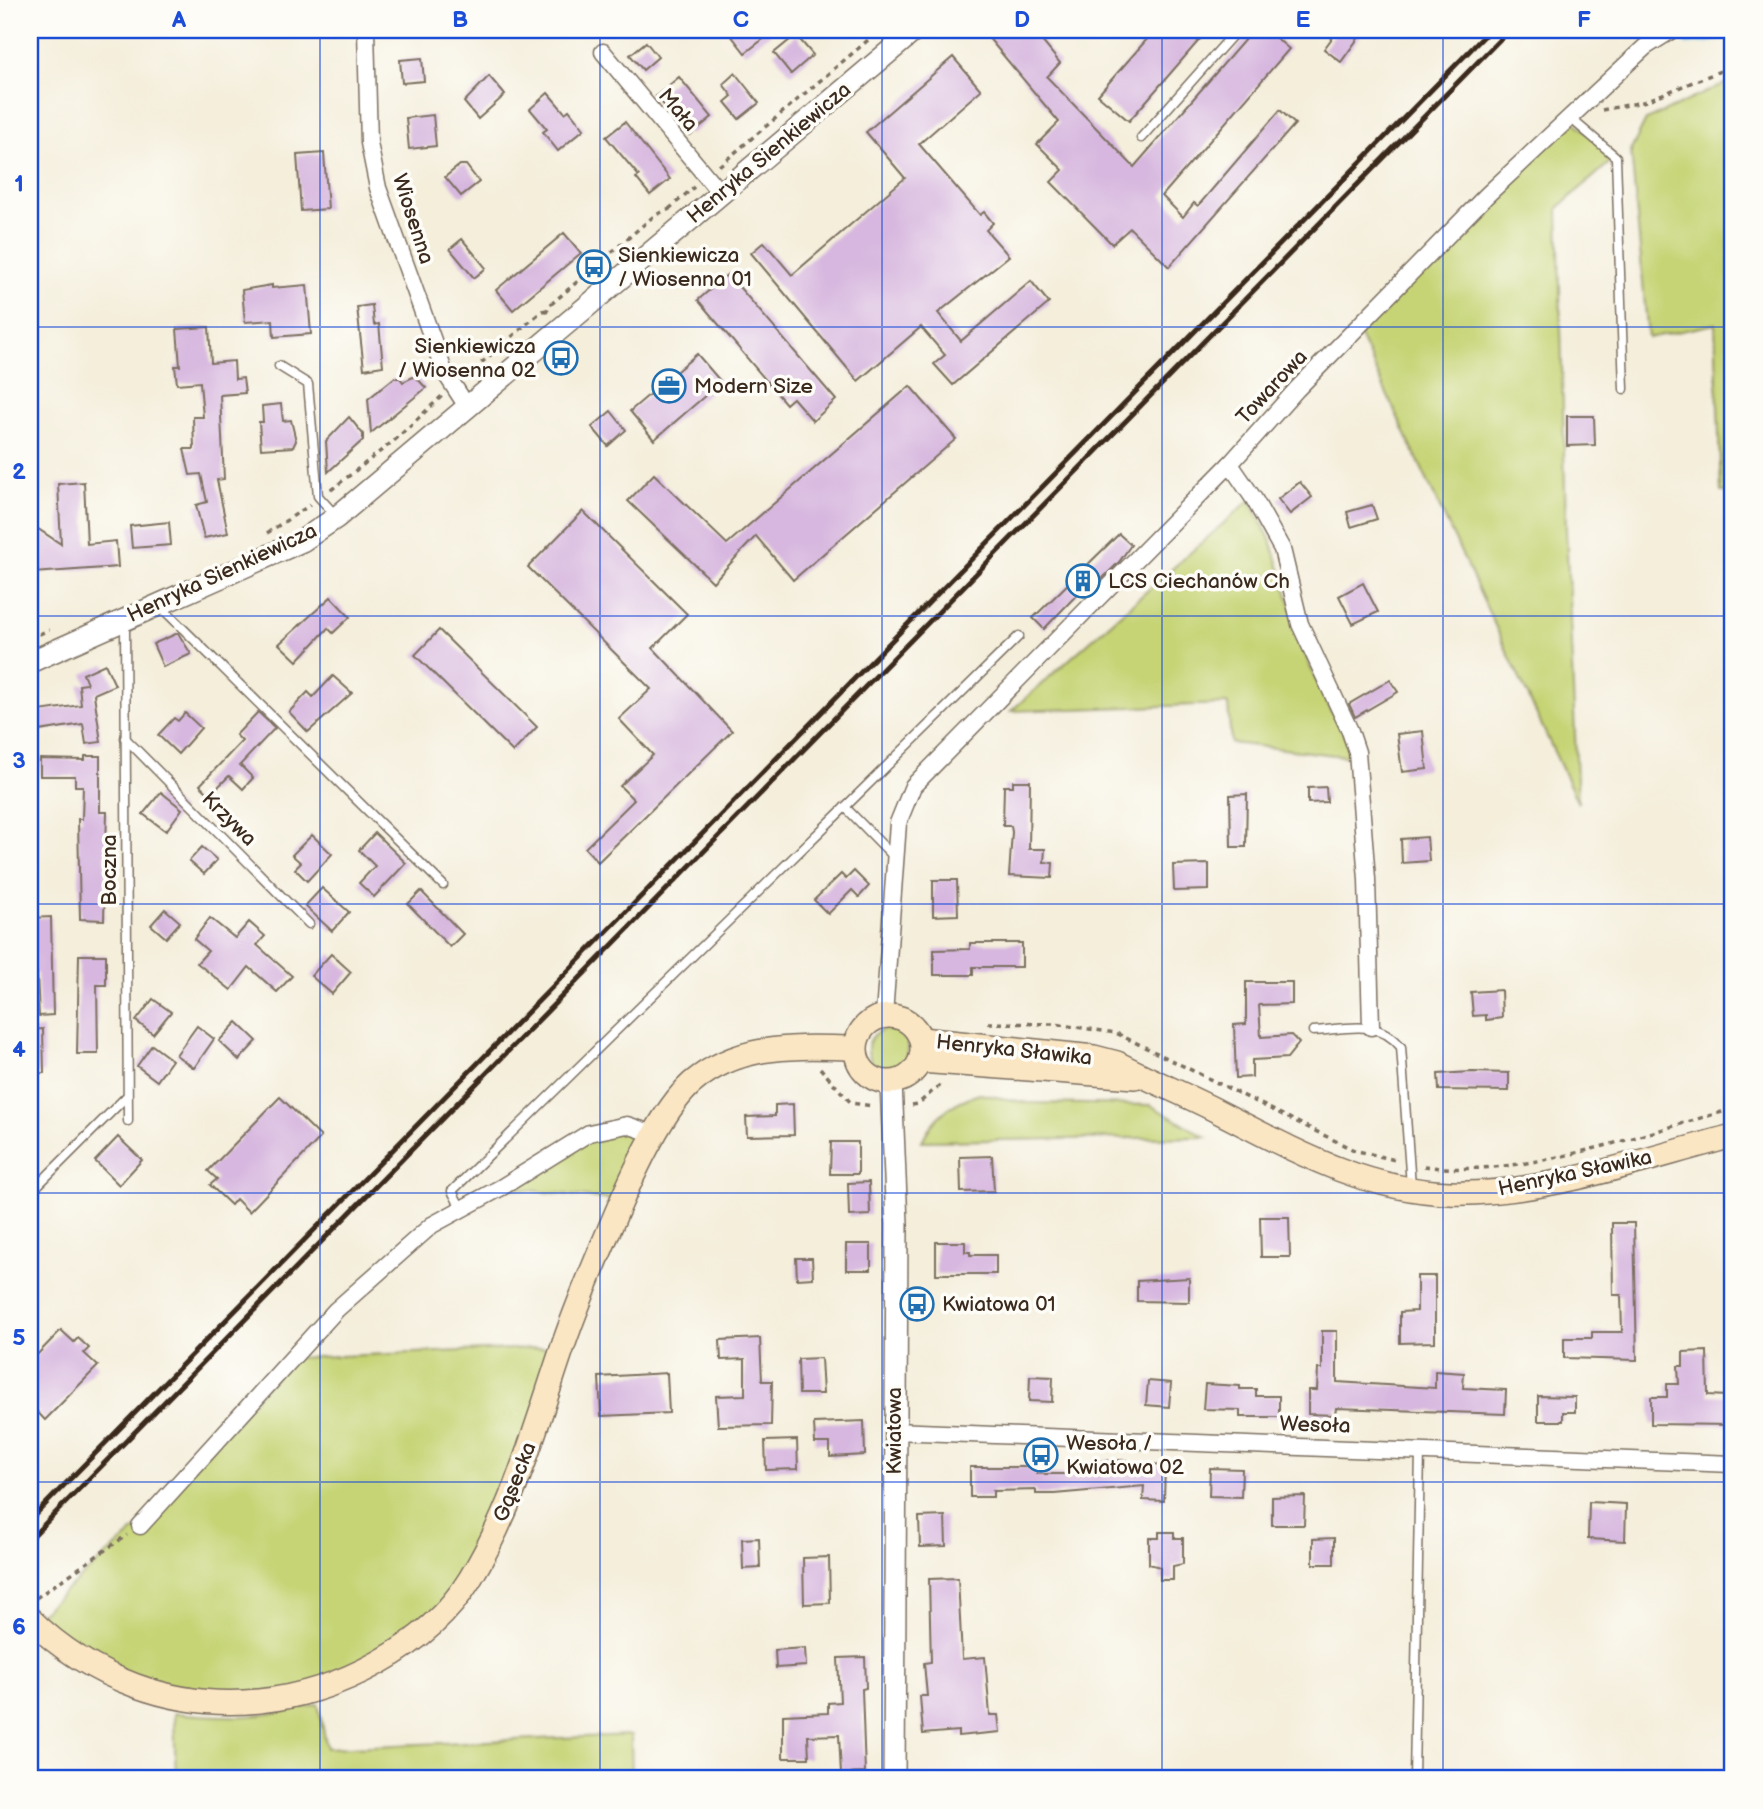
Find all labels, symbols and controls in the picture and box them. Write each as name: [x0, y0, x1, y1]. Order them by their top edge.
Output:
text: A: [171, 6, 187, 34]
text: B: [452, 6, 468, 34]
text: C: [733, 6, 749, 34]
text: D: [1014, 6, 1030, 34]
text: E: [1296, 6, 1311, 34]
text: F: [1577, 6, 1591, 34]
street label: Henryka Sienkiewicza: [682, 77, 856, 229]
street label: Mała: [653, 83, 703, 137]
text: 1: [14, 170, 24, 198]
street label: Wiosenna: [387, 171, 439, 267]
place label: Sienkiewicza / Wiosenna 01: [618, 243, 752, 292]
bus stop icon: Sienkiewicza / Wiosenna 01: [575, 248, 613, 286]
place label: Sienkiewicza / Wiosenna 02: [398, 334, 537, 383]
bus stop icon: Sienkiewicza / Wiosenna 02: [542, 339, 580, 377]
street label: Towarowa: [1231, 345, 1313, 429]
office icon: Modern Size: [650, 367, 688, 405]
place label: Modern Size: [694, 374, 813, 399]
text: 2: [12, 458, 26, 486]
street label: Henryka Sienkiewicza: [123, 518, 321, 628]
building icon: LCS Ciechanów Ch: [1064, 562, 1102, 600]
place label: LCS Ciechanów Ch: [1108, 569, 1290, 594]
text: 3: [12, 747, 26, 775]
street label: Krzywa: [197, 787, 261, 851]
street label: Boczna: [97, 834, 122, 906]
street label: Henryka Sławika: [935, 1029, 1093, 1071]
text: 4: [12, 1036, 26, 1064]
street label: Henryka Sławika: [1496, 1144, 1654, 1202]
bus stop icon: Kwiatowa 01: [898, 1285, 936, 1323]
place label: Kwiatowa 01: [942, 1292, 1056, 1317]
text: 5: [12, 1324, 26, 1352]
street label: Kwiatowa: [882, 1387, 907, 1475]
street label: Wesoła: [1279, 1411, 1351, 1439]
place label: Wesoła / Kwiatowa 02: [1066, 1431, 1185, 1480]
bus stop icon: Wesoła / Kwiatowa 02: [1022, 1436, 1060, 1474]
street label: Gąsecka: [488, 1439, 542, 1525]
text: 6: [12, 1613, 26, 1641]

